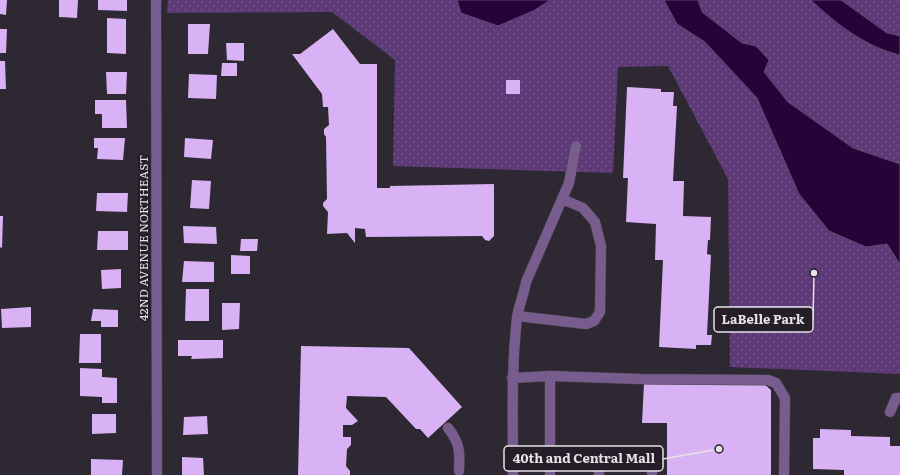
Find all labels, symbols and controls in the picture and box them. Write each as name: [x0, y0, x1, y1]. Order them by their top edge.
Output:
street label: 42ND AVENUE NORTHEAST: [134, 155, 152, 321]
callout: LaBelle Park: [714, 307, 813, 332]
text: LaBelle Park: [722, 309, 805, 328]
callout: 40th and Central Mall: [504, 446, 663, 471]
text: 40th and Central Mall: [513, 448, 656, 467]

